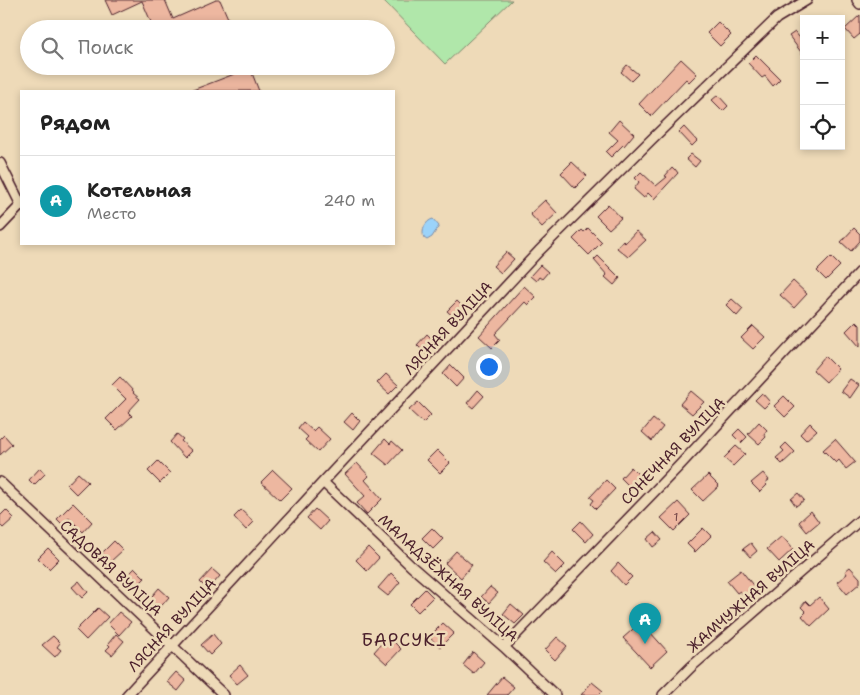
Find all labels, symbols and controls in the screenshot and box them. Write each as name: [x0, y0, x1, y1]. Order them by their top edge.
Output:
map controls: [800, 15, 845, 150]
button: +: [800, 15, 845, 60]
search box: [20, 20, 395, 75]
icon: search: [38, 34, 66, 62]
text: Поиск: [78, 35, 133, 60]
button: −: [800, 60, 845, 105]
button: locate: [800, 105, 845, 150]
text: Рядом: [40, 109, 110, 137]
text: Котельная: [87, 178, 192, 203]
text: A: [50, 190, 62, 211]
text: 240 m: [323, 190, 375, 211]
text: Место: [87, 203, 137, 224]
street label: ЛЯСНАЯ ВУЛІЦА: [399, 277, 497, 379]
your location: [476, 354, 502, 380]
street label: СОНЕЧНАЯ ВУЛІЦА: [616, 393, 730, 509]
house number: 1: [673, 509, 679, 525]
street label: МАЛАДЗЁЖНАЯ ВУЛІЦА: [374, 510, 522, 646]
street label: САДОВАЯ ВУЛІЦА: [56, 515, 166, 621]
street label: ЖАМЧУЖНАЯ ВУЛІЦА: [683, 535, 819, 657]
street label: ЛЯСНАЯ ВУЛІЦА: [123, 574, 221, 676]
pin: A: [629, 603, 661, 644]
district label: БАРСУКІ: [361, 628, 447, 652]

